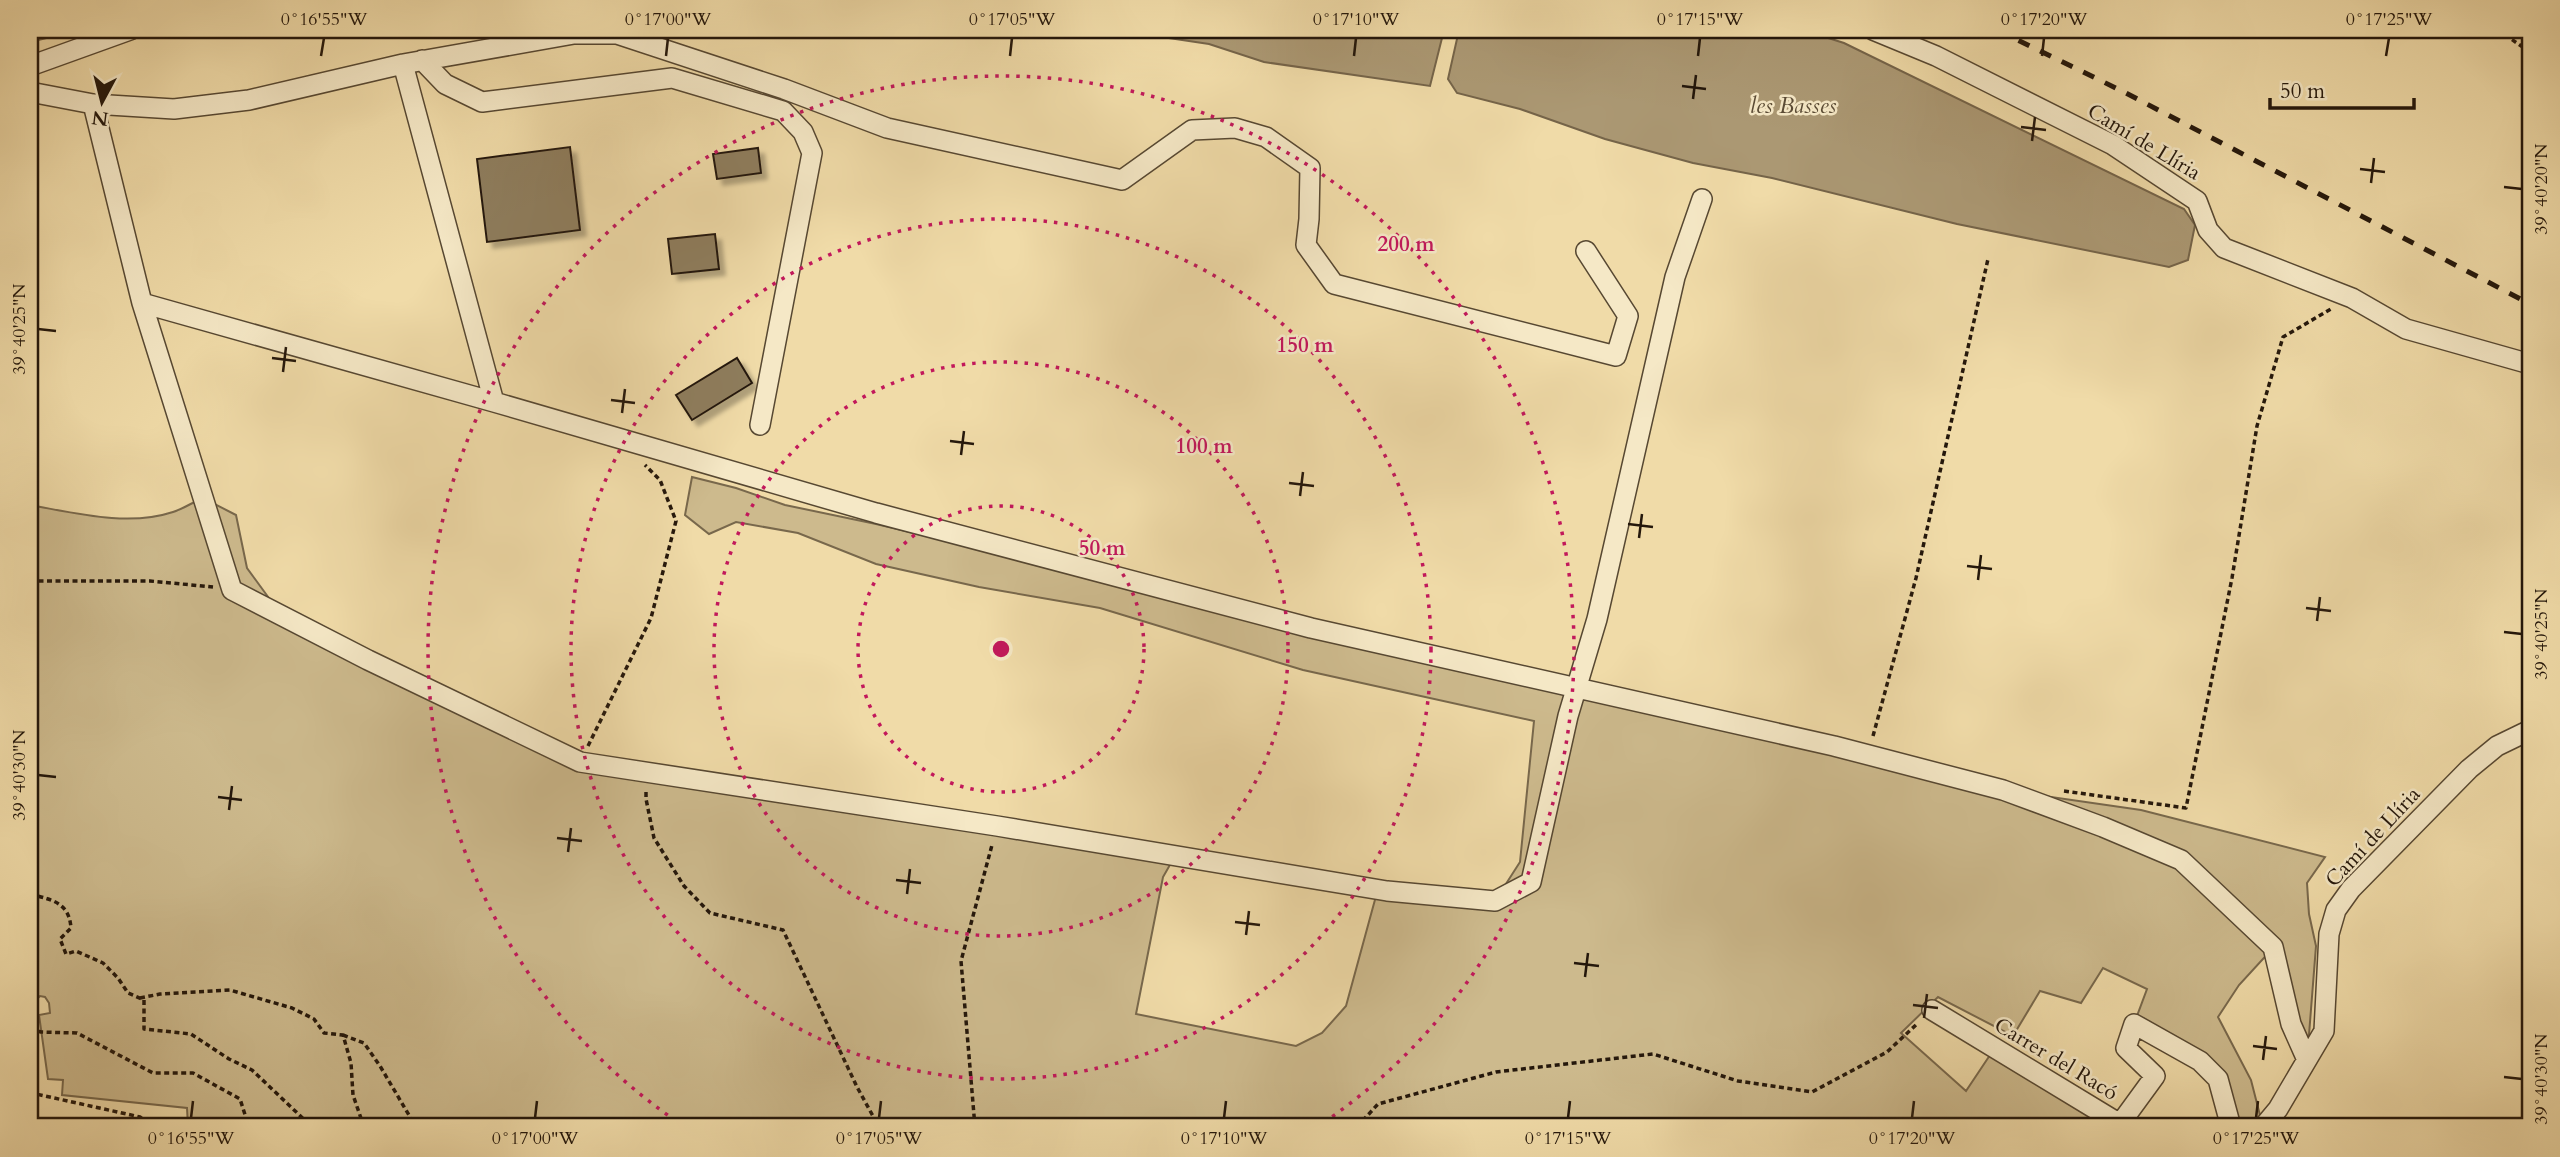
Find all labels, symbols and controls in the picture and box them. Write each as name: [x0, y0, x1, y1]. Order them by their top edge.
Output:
text: 0°16'55"W: [281, 7, 367, 32]
text: 0°17'00"W: [625, 7, 711, 32]
text: 0°17'05"W: [969, 7, 1055, 32]
text: 0°17'10"W: [1313, 7, 1399, 32]
text: 0°17'15"W: [1657, 7, 1743, 32]
text: 0°17'20"W: [2001, 7, 2087, 32]
text: 0°17'25"W: [2346, 7, 2432, 32]
north arrow: [66, 66, 136, 136]
scale bar: [2270, 66, 2413, 110]
text: 50 m: [2280, 77, 2325, 106]
water label: les Basses: [1750, 90, 1837, 121]
street label: Camí de Llíria: [2082, 97, 2206, 187]
text: N: [90, 104, 110, 132]
text: 39°40'20"N: [2529, 143, 2554, 235]
text: 200 m: [1377, 230, 1435, 259]
text: 39°40'25"N: [7, 283, 32, 375]
text: 150 m: [1276, 331, 1334, 360]
text: 100 m: [1175, 432, 1233, 461]
text: 50 m: [1079, 534, 1126, 563]
text: 39°40'25"N: [2529, 588, 2554, 680]
centre of rings: [989, 637, 1013, 661]
text: 39°40'30"N: [7, 729, 32, 821]
street label: Camí de Llíria: [2319, 781, 2427, 893]
street label: Carrer del Racó: [1989, 1011, 2123, 1107]
text: 39°40'30"N: [2529, 1033, 2554, 1125]
text: 0°16'55"W: [148, 1126, 234, 1151]
text: 0°17'00"W: [492, 1126, 578, 1151]
text: 0°17'05"W: [836, 1126, 922, 1151]
text: 0°17'10"W: [1181, 1126, 1267, 1151]
text: 0°17'15"W: [1525, 1126, 1611, 1151]
text: 0°17'20"W: [1869, 1126, 1955, 1151]
text: 0°17'25"W: [2213, 1126, 2299, 1151]

